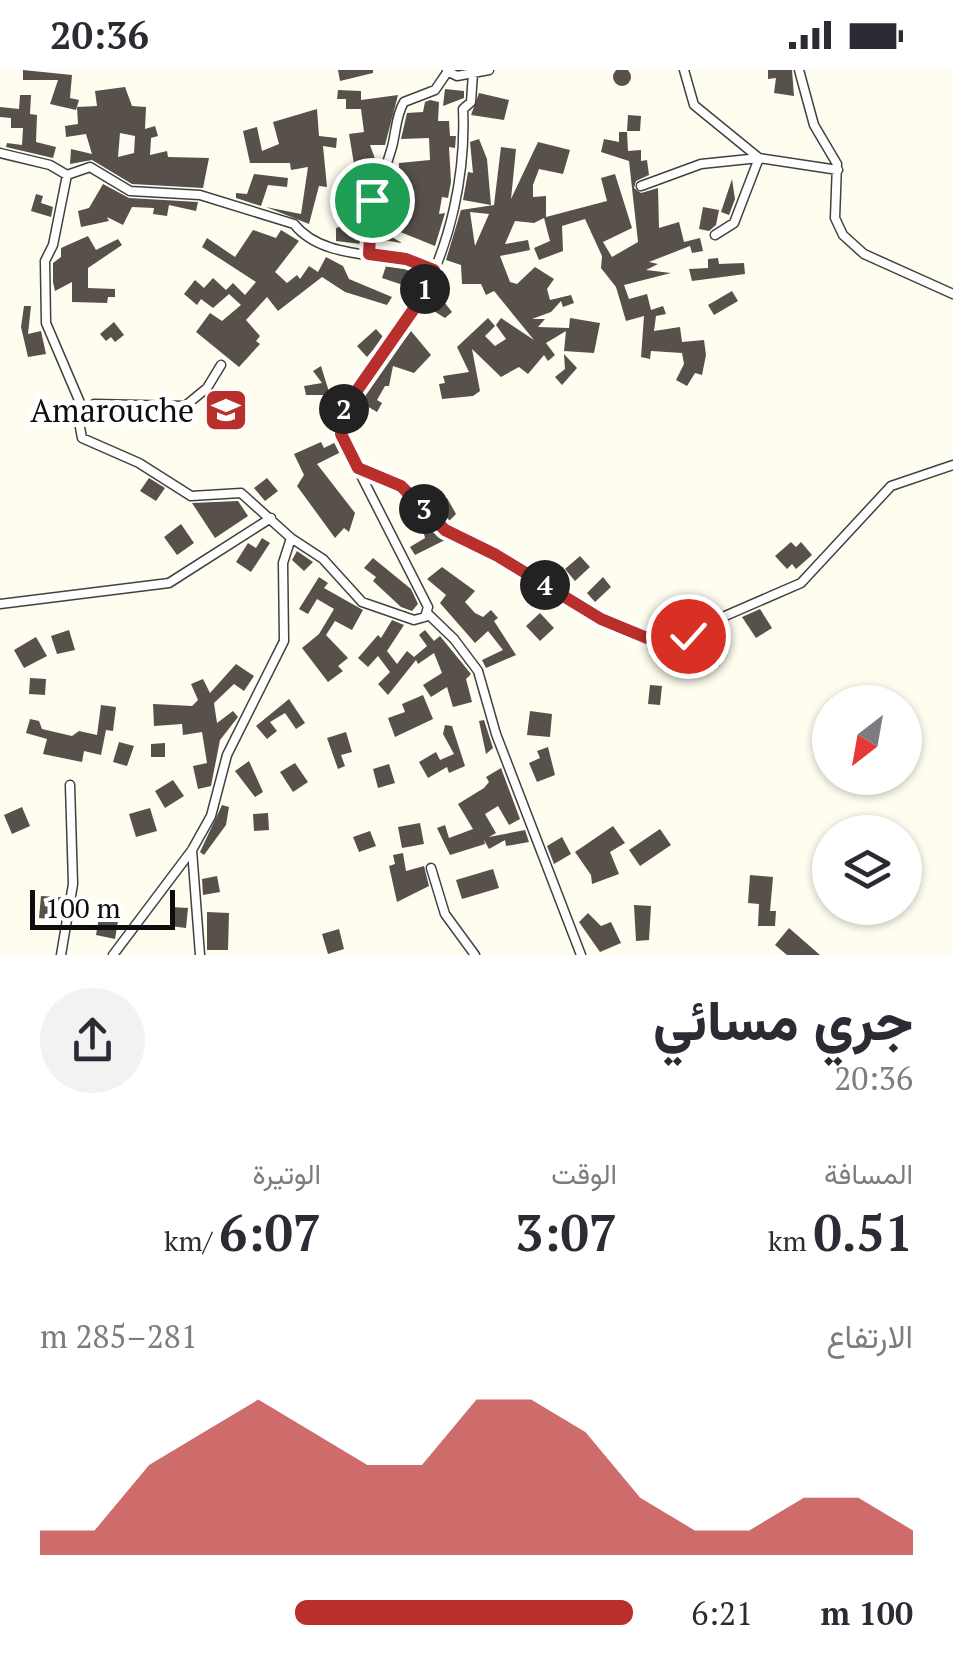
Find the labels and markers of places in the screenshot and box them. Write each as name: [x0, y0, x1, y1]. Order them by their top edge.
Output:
pin: [330, 158, 415, 243]
pin: 1: [400, 264, 450, 314]
pin: 2: [319, 384, 369, 434]
school or university icon: Amarouche: [203, 387, 249, 433]
place label: Amarouche: [30, 389, 194, 431]
pin: 3: [399, 484, 449, 534]
pin: 4: [520, 560, 570, 610]
pin: [646, 594, 731, 679]

